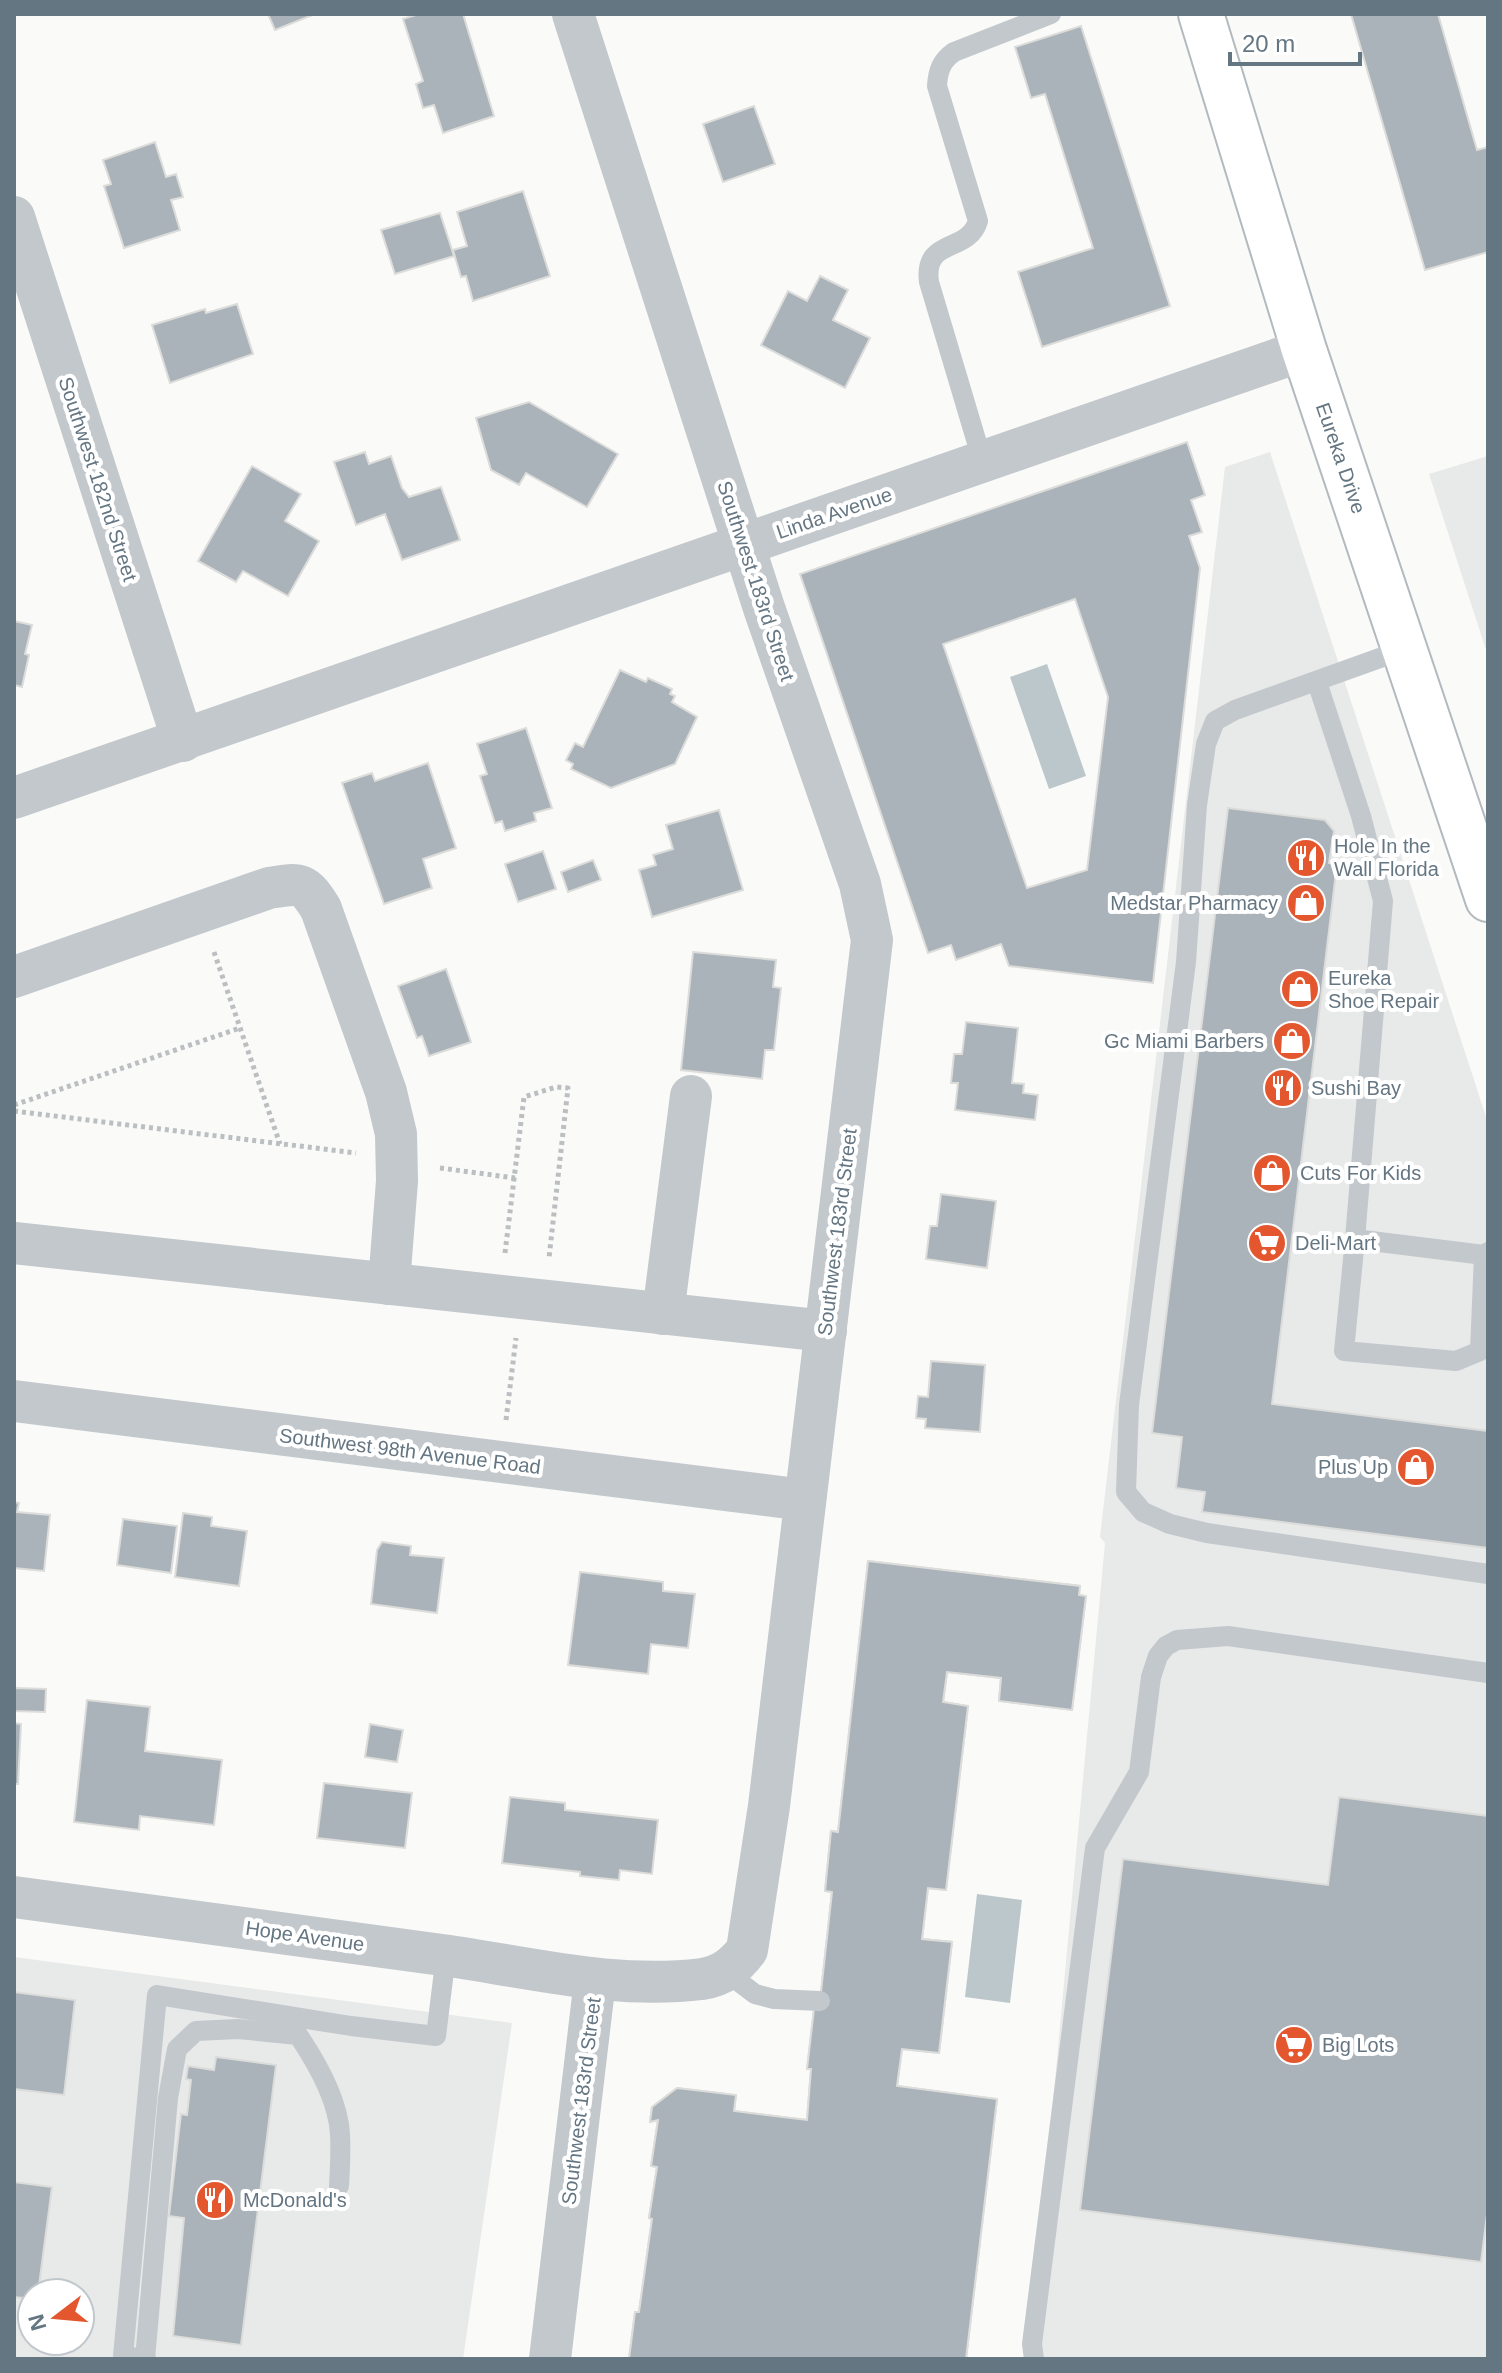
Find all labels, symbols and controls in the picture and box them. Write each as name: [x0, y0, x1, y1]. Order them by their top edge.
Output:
scale bar: [1230, 16, 1360, 66]
text: 20 m: [1242, 30, 1295, 57]
street label: Southwest 182nd Street: [55, 374, 142, 584]
street label: Eureka Drive: [1312, 400, 1370, 516]
street label: Southwest 183rd Street: [713, 478, 799, 684]
street label: Linda Avenue: [773, 483, 895, 543]
place label: Hole In the Wall Florida: [1334, 835, 1440, 880]
restaurant icon: Hole In the Wall Florida: [1285, 837, 1327, 879]
shop icon: Medstar Pharmacy: [1285, 882, 1327, 924]
place label: Medstar Pharmacy: [1110, 892, 1278, 914]
place label: Eureka Shoe Repair: [1328, 967, 1440, 1012]
shop icon: Eureka Shoe Repair: [1279, 968, 1321, 1010]
shop icon: Gc Miami Barbers: [1271, 1020, 1313, 1062]
place label: Gc Miami Barbers: [1104, 1030, 1264, 1052]
restaurant icon: Sushi Bay: [1262, 1067, 1304, 1109]
place label: Sushi Bay: [1311, 1077, 1401, 1099]
street label: Southwest 183rd Street: [813, 1126, 861, 1337]
shop icon: Cuts For Kids: [1251, 1152, 1293, 1194]
place label: Cuts For Kids: [1300, 1162, 1421, 1184]
supermarket icon: Deli-Mart: [1246, 1222, 1288, 1264]
place label: Deli-Mart: [1295, 1232, 1377, 1254]
street label: Southwest 98th Avenue Road: [278, 1424, 542, 1478]
shop icon: Plus Up: [1395, 1446, 1437, 1488]
place label: Plus Up: [1318, 1456, 1388, 1478]
street label: Hope Avenue: [244, 1917, 366, 1955]
street label: Southwest 183rd Street: [557, 1995, 605, 2206]
supermarket icon: Big Lots: [1273, 2024, 1315, 2066]
place label: Big Lots: [1322, 2034, 1394, 2056]
restaurant icon: McDonald's: [194, 2179, 236, 2221]
place label: McDonald's: [243, 2189, 347, 2211]
north arrow: [16, 2277, 96, 2357]
text: N: [23, 2311, 51, 2333]

